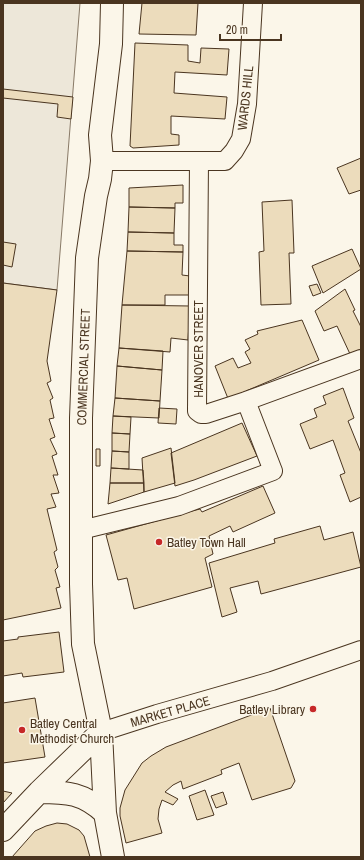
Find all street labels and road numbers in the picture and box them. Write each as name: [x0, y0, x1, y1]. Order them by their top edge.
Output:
street label: WARDS HILL: [234, 65, 257, 131]
street label: HANOVER STREET: [190, 300, 207, 398]
street label: COMMERCIAL STREET: [73, 308, 94, 426]
street label: MARKET PLACE: [128, 692, 212, 731]

